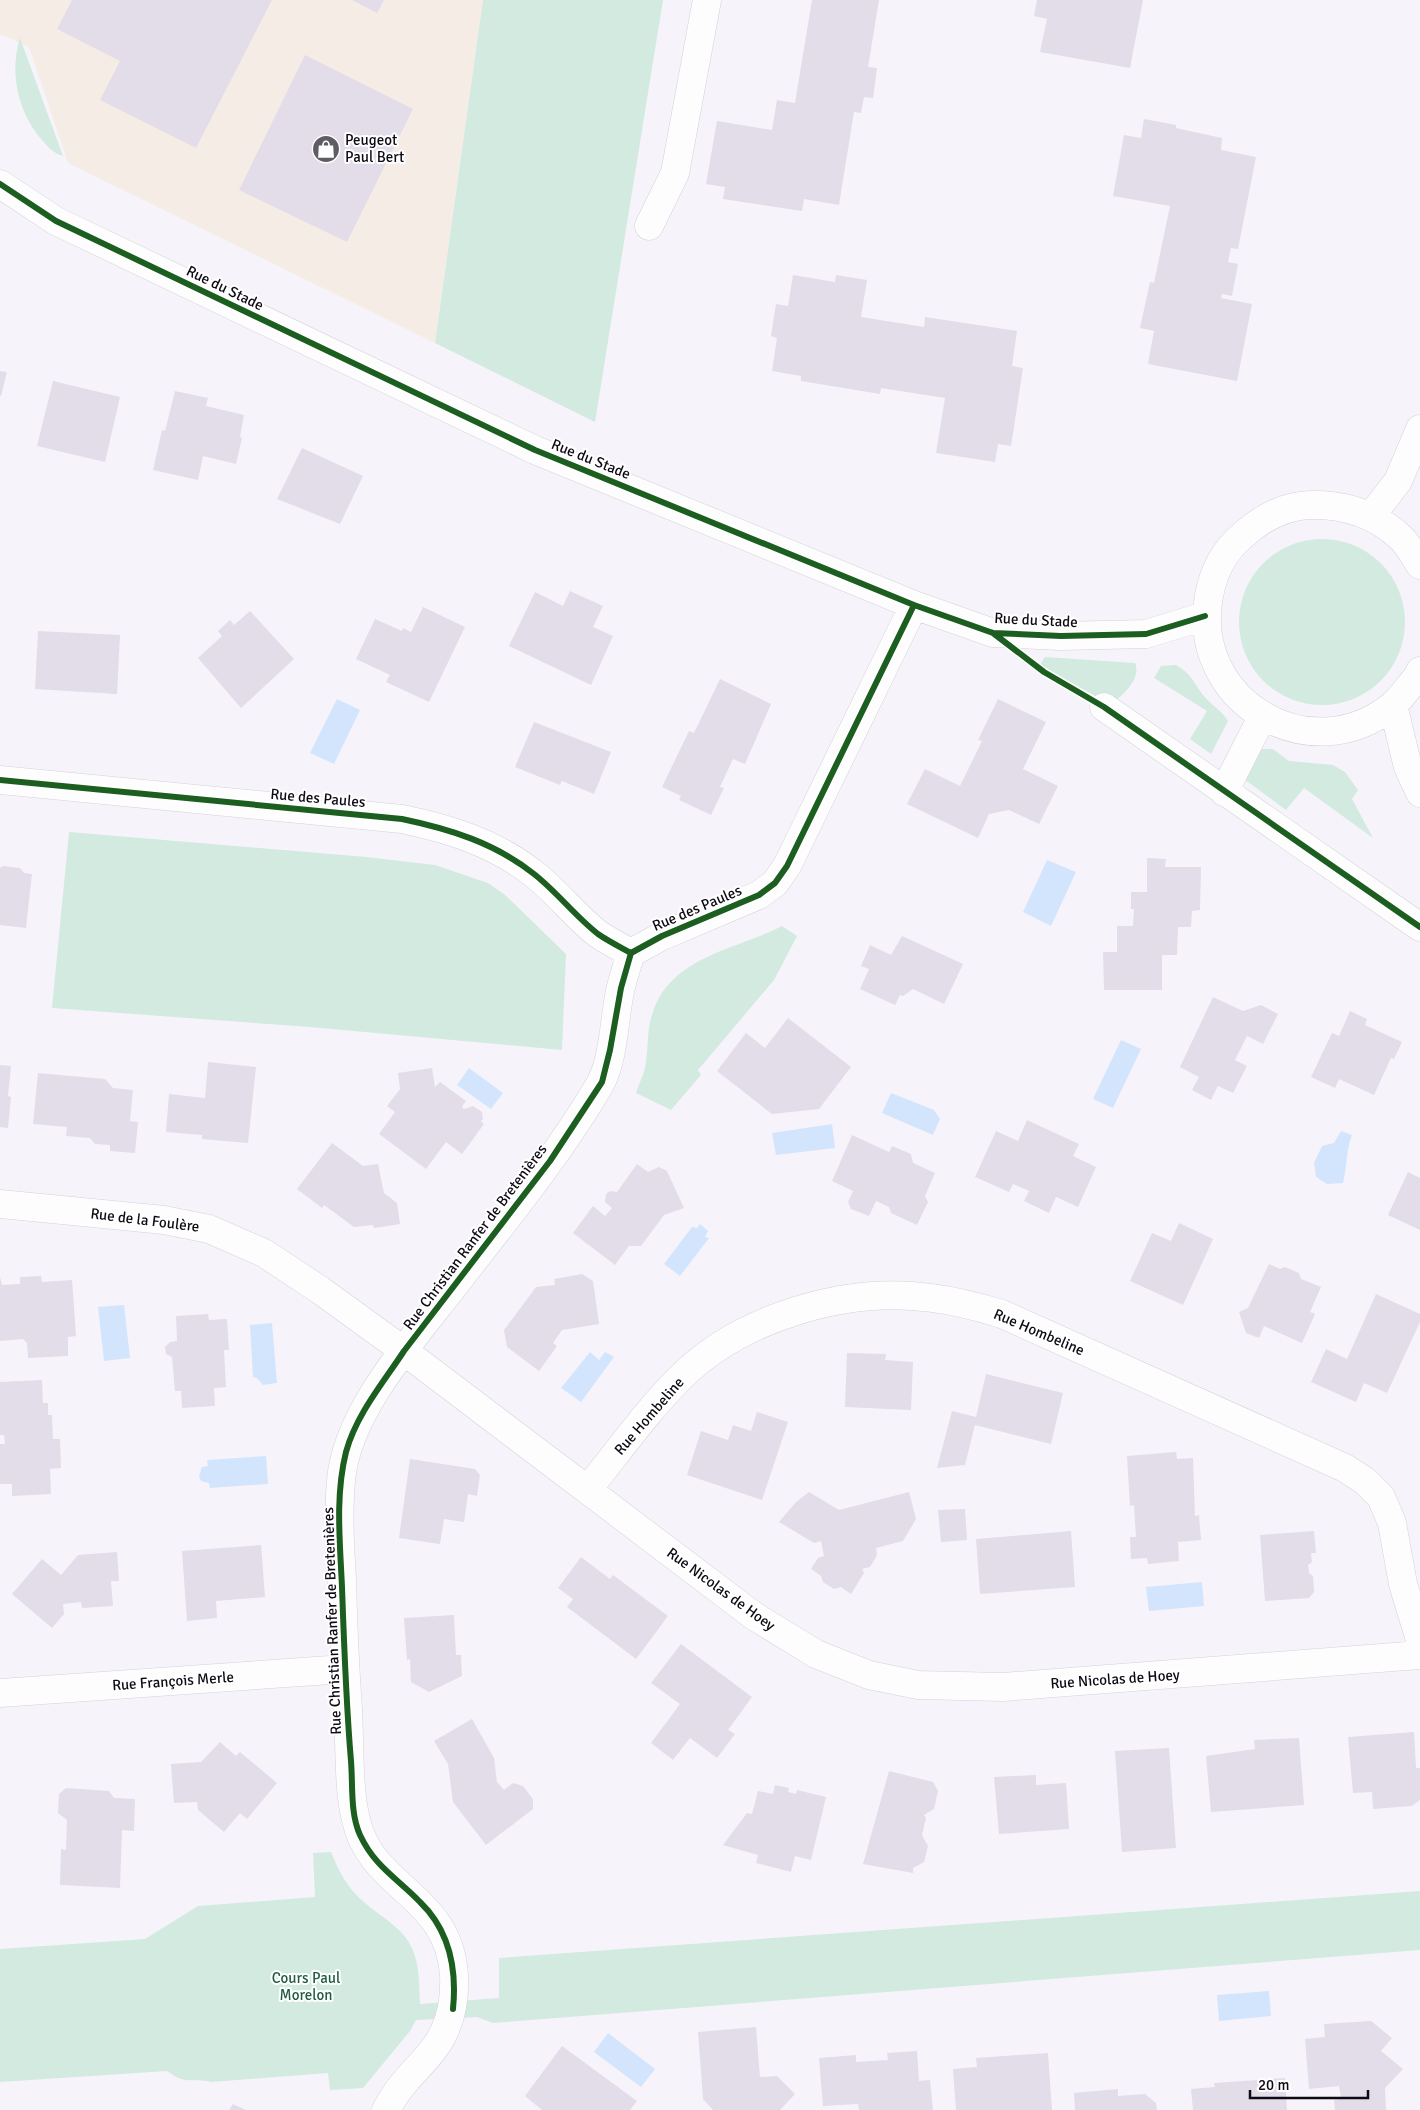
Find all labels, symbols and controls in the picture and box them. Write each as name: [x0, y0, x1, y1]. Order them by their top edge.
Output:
place label: Peugeot Paul Bert: [345, 131, 404, 166]
shop icon: Peugeot Paul Bert: [311, 134, 341, 164]
street label: Rue du Stade: [183, 262, 267, 314]
street label: Rue du Stade: [549, 435, 633, 483]
street label: Rue du Stade: [994, 609, 1078, 631]
street label: Rue des Paules: [270, 785, 367, 811]
street label: Rue des Paules: [650, 881, 745, 935]
street label: Rue Christian Ranfer de Bretenières: [399, 1140, 551, 1333]
street label: Rue de la Foulère: [89, 1204, 201, 1236]
street label: Rue Hombeline: [991, 1305, 1087, 1359]
street label: Rue Hombeline: [610, 1373, 688, 1459]
street label: Rue Christian Ranfer de Bretenières: [319, 1506, 345, 1735]
street label: Rue Nicolas de Hoey: [663, 1544, 779, 1634]
street label: Rue Nicolas de Hoey: [1050, 1666, 1180, 1692]
street label: Rue François Merle: [112, 1668, 234, 1694]
park label: Cours Paul Morelon: [272, 1969, 340, 2004]
scale bar: [1250, 2068, 1368, 2100]
text: 20 m: [1258, 2076, 1289, 2094]

